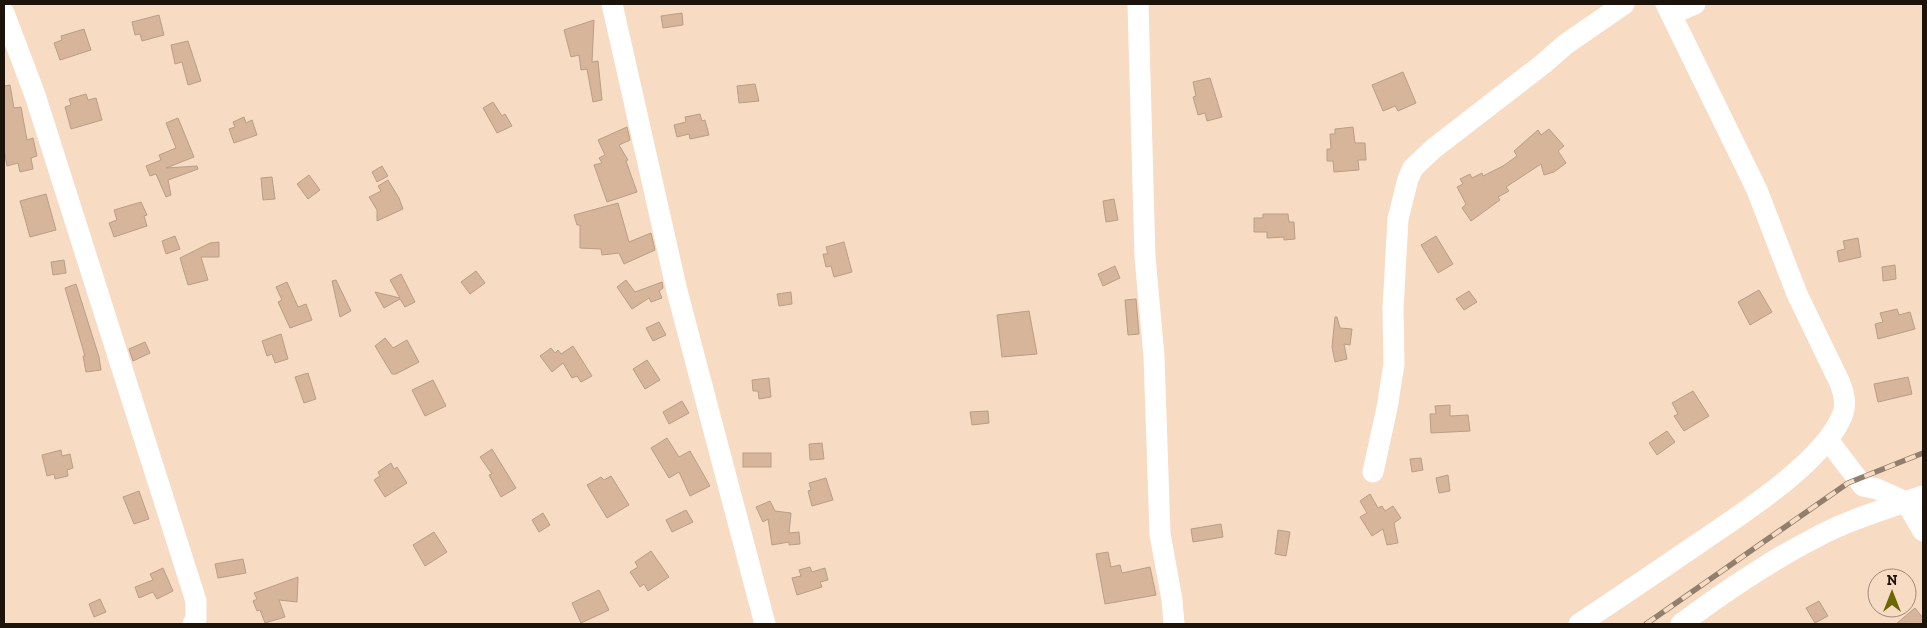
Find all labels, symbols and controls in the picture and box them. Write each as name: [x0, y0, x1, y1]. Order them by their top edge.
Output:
north arrow: [1867, 568, 1917, 618]
text: N: [1887, 572, 1898, 589]

